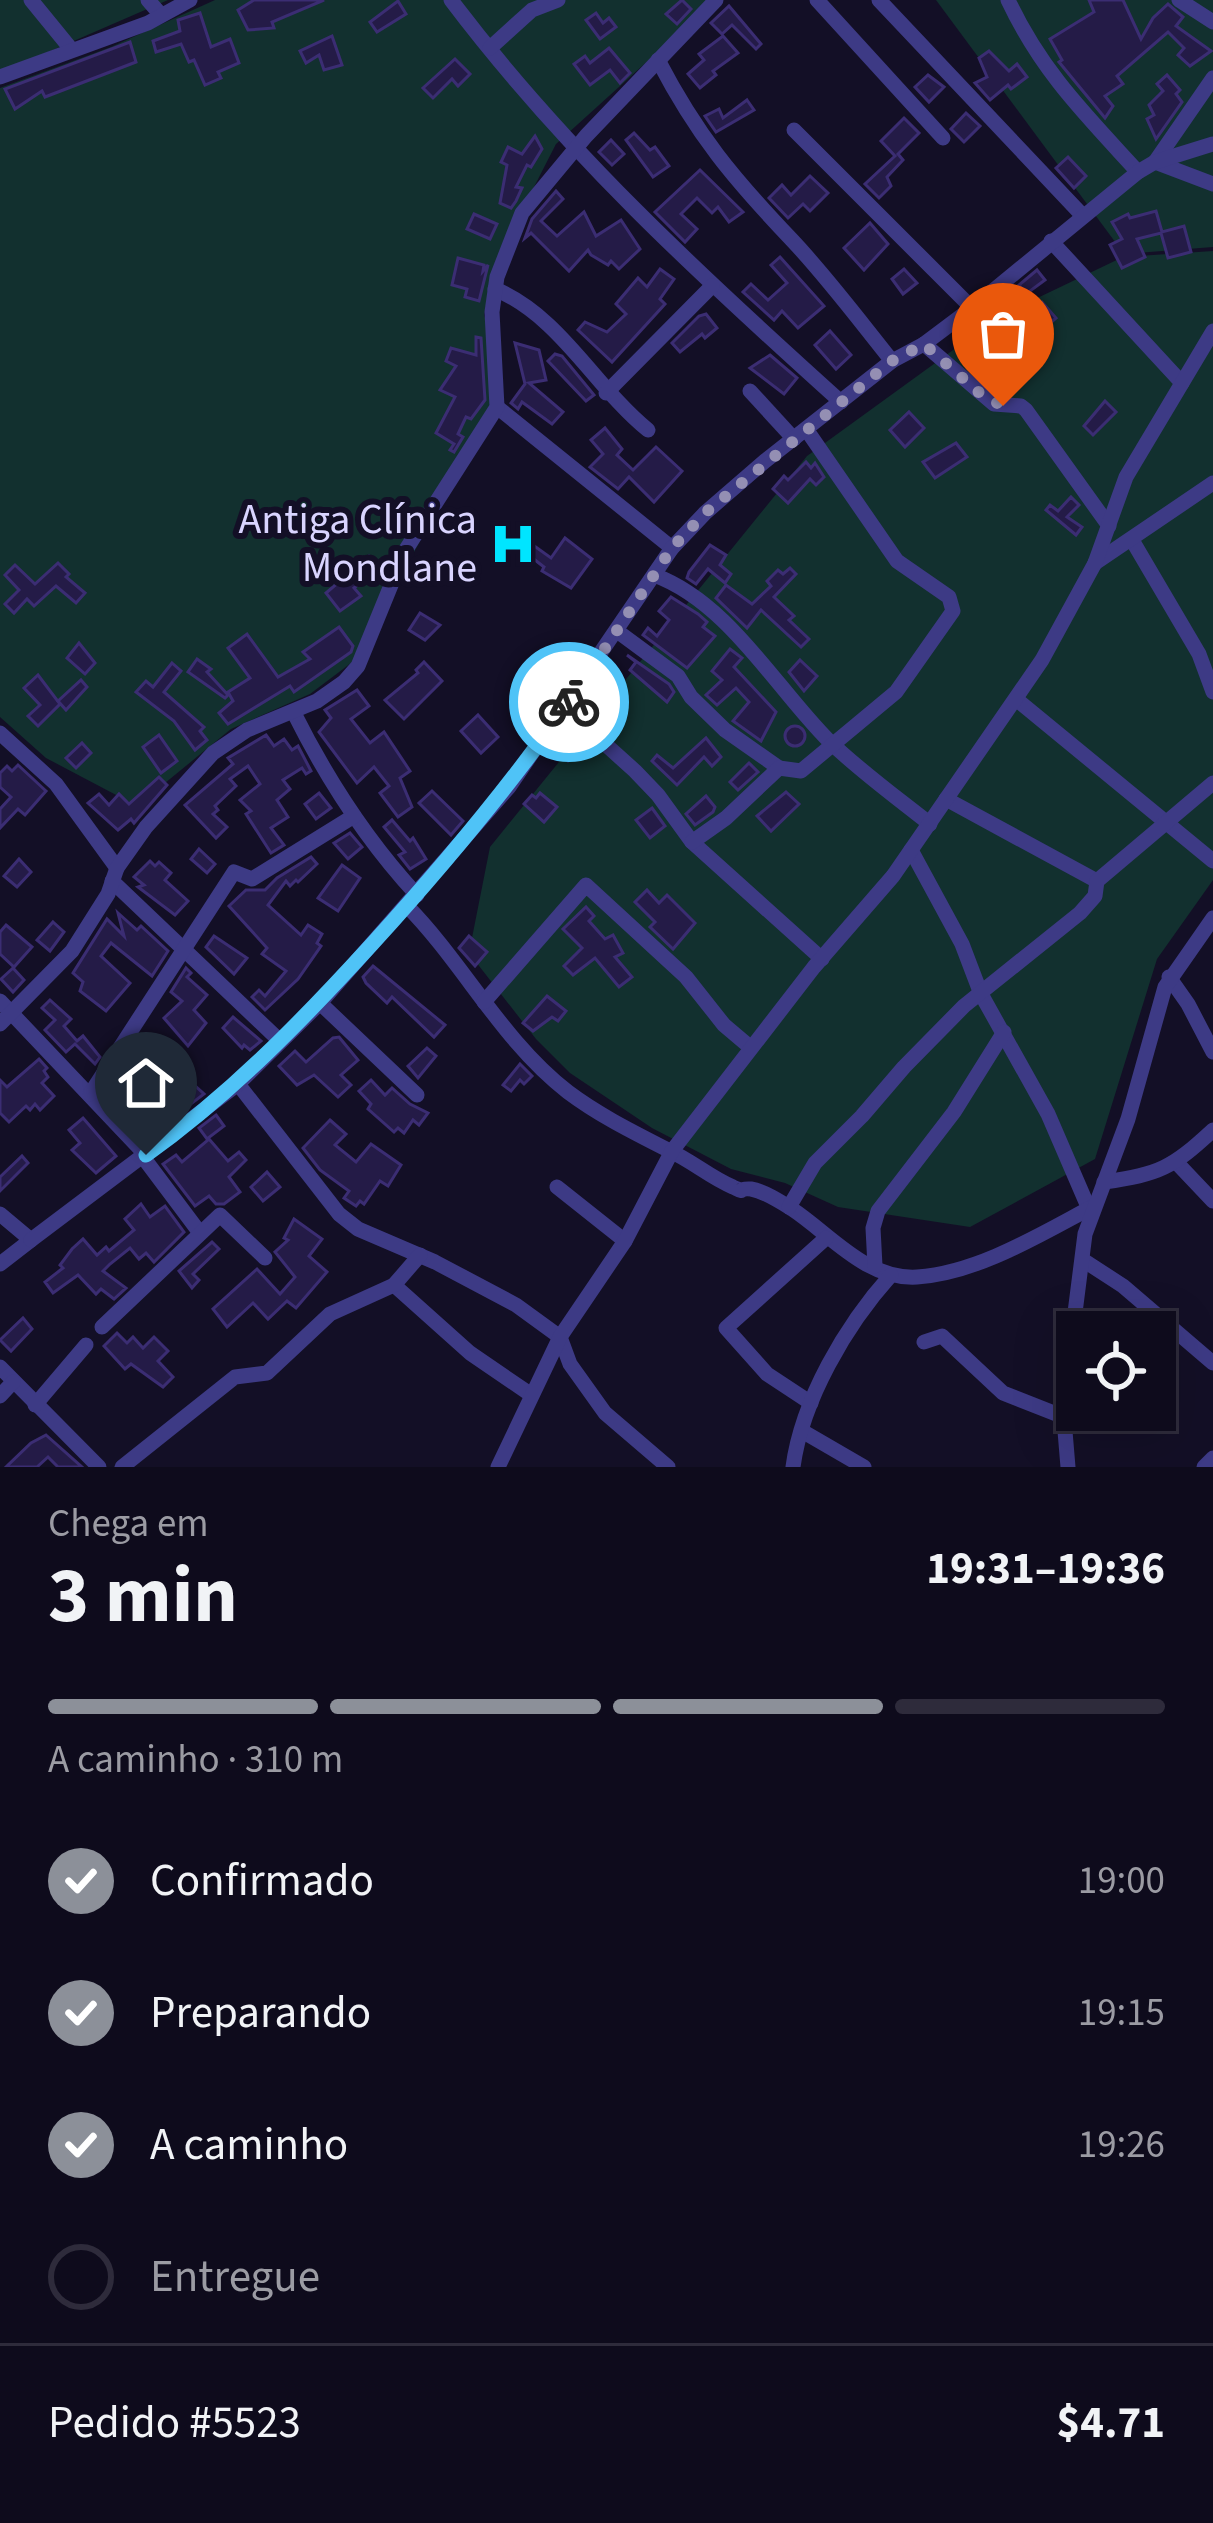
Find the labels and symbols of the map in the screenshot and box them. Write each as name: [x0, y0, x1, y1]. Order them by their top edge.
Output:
pin: [952, 283, 1054, 406]
place label: Antiga Clínica Mondlane: [238, 490, 477, 598]
hospital icon: Antiga Clínica Mondlane: [488, 519, 538, 569]
courier: [509, 642, 629, 762]
pin: [95, 1032, 197, 1155]

